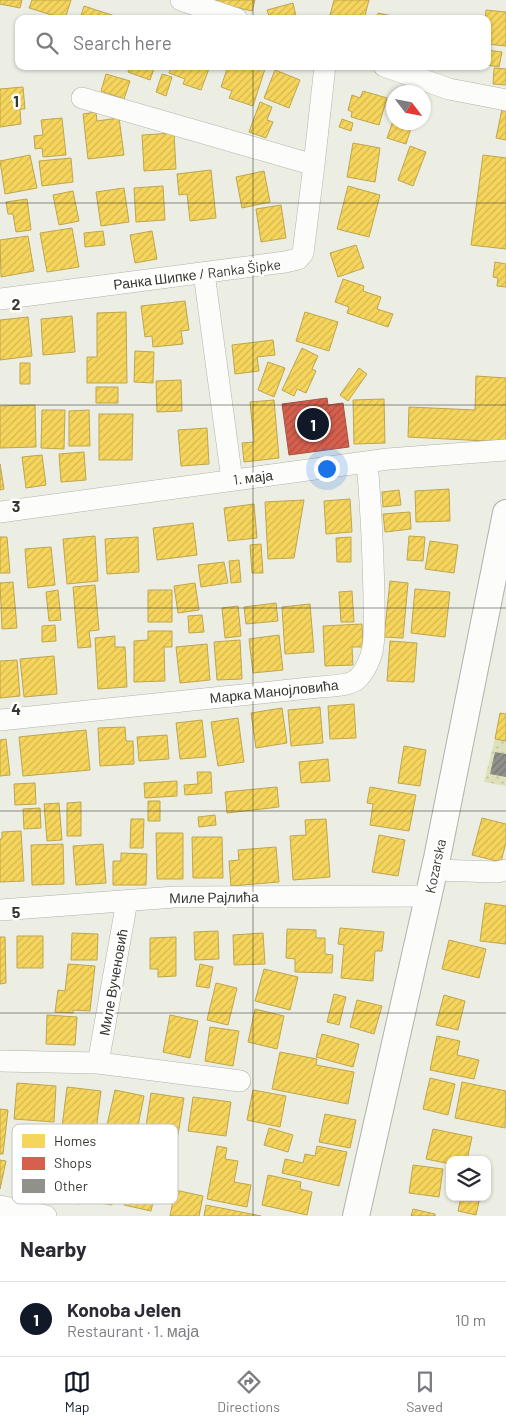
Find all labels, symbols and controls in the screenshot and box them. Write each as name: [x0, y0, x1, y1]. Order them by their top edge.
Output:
search box: [15, 15, 491, 70]
icon: search: [33, 29, 61, 57]
text: Search here: [73, 31, 172, 54]
north arrow: [386, 85, 431, 130]
text: 1: [13, 91, 19, 110]
street label: Ранка Шипке / Ranka Šipke: [112, 255, 282, 293]
text: 2: [12, 294, 21, 313]
pin: 1: [297, 405, 329, 443]
your location: [314, 456, 340, 482]
street label: 1. маја: [232, 466, 274, 488]
text: 3: [12, 496, 20, 515]
street label: Марка Манојловића: [209, 676, 340, 706]
text: 4: [11, 699, 21, 718]
street label: Kozarska: [421, 837, 449, 895]
street label: Миле Рајлића: [169, 888, 259, 906]
text: 5: [12, 902, 21, 921]
street label: Миле Вученовић: [95, 927, 131, 1037]
legend: [12, 1124, 178, 1204]
text: Homes: [54, 1132, 97, 1149]
text: Shops: [54, 1154, 92, 1171]
map controls: [446, 1156, 491, 1201]
button: layers: [446, 1156, 491, 1201]
text: Other: [54, 1177, 88, 1194]
text: Nearby: [20, 1236, 86, 1261]
text: Konoba Jelen: [67, 1298, 181, 1321]
text: 1: [33, 1310, 39, 1329]
text: 10 m: [455, 1310, 486, 1329]
text: Restaurant · 1. маја: [67, 1321, 199, 1340]
tab: Map: [63, 1368, 91, 1415]
tab: Directions: [217, 1368, 280, 1415]
tab: Saved: [406, 1368, 443, 1415]

